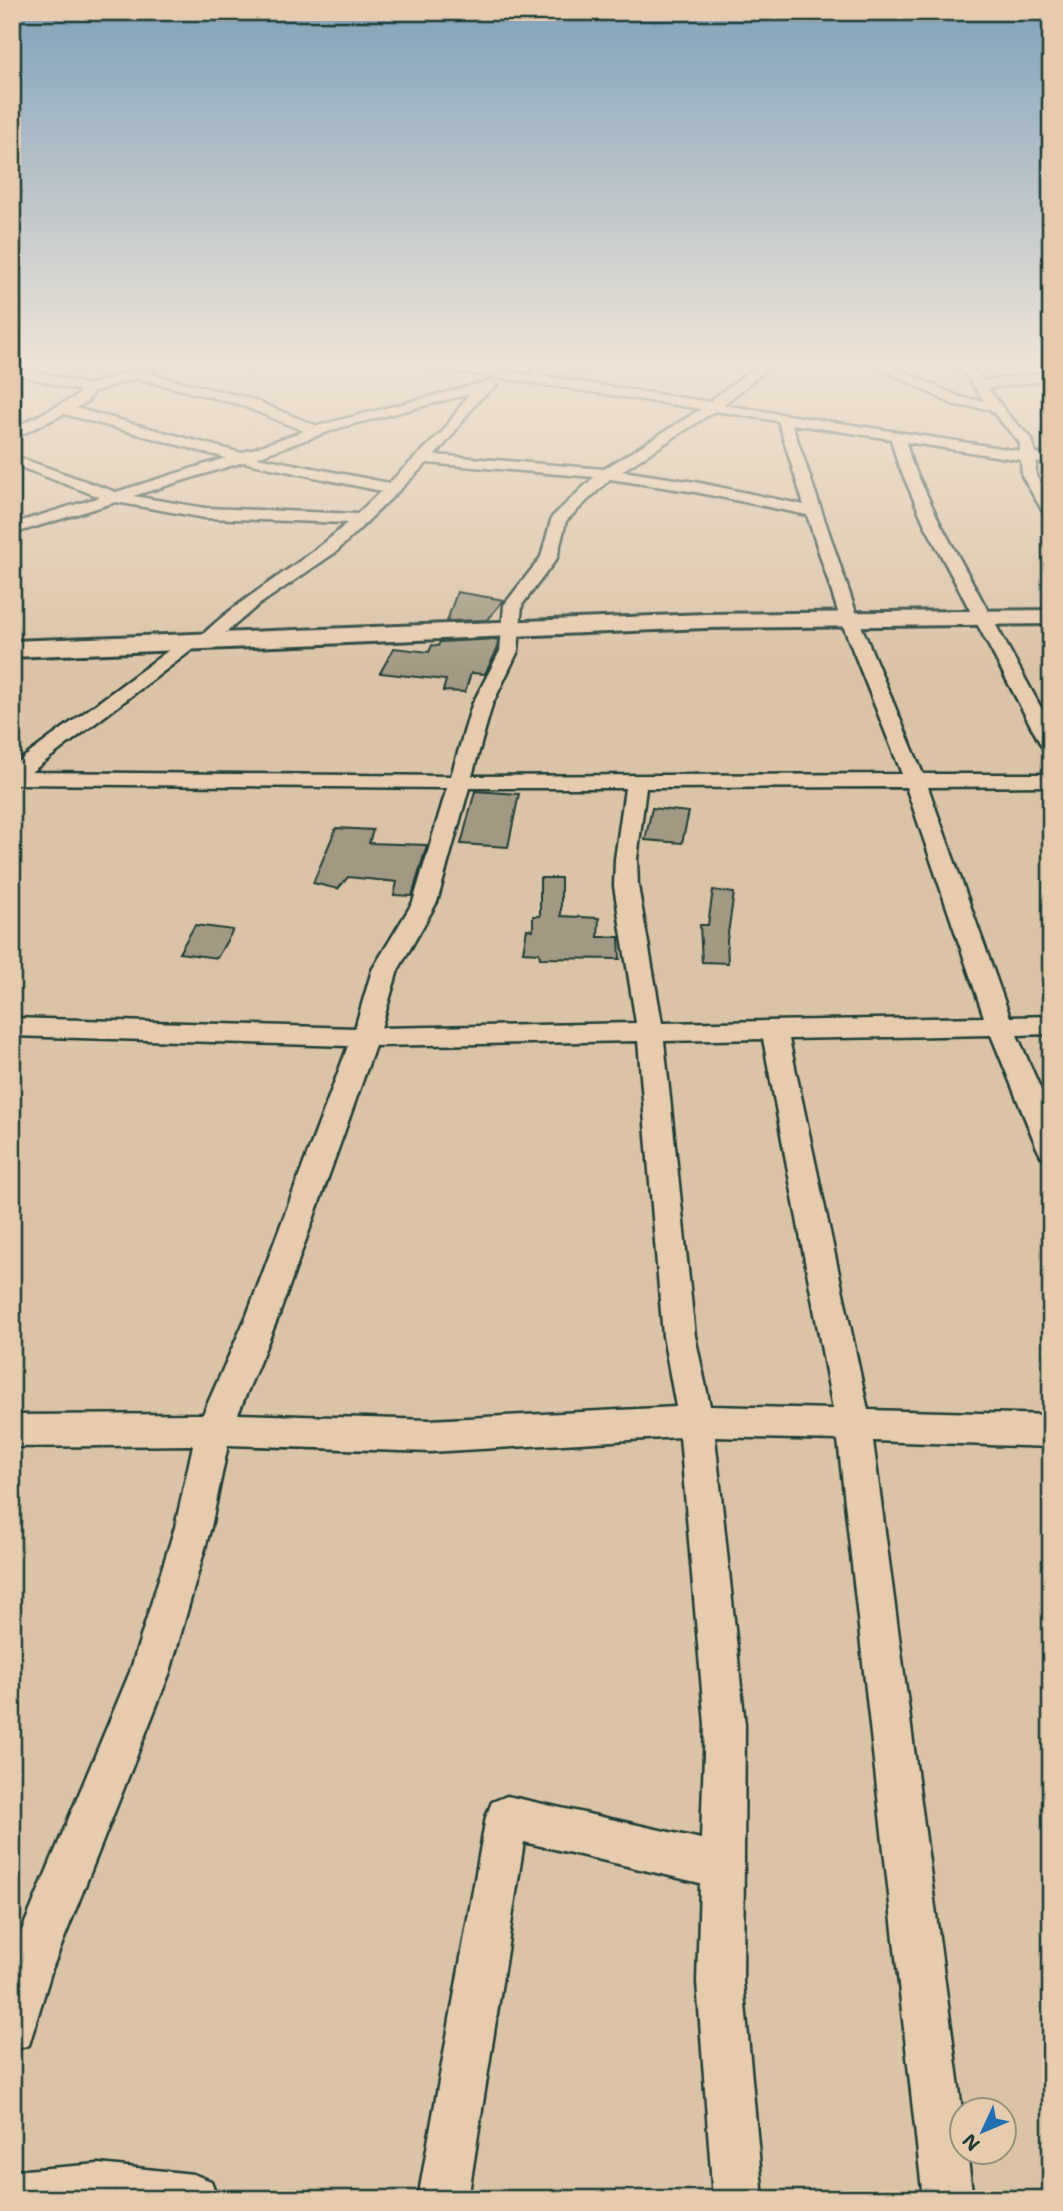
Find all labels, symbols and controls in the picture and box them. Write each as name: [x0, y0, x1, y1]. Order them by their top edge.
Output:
north arrow: [948, 2096, 1018, 2166]
text: N: [957, 2128, 985, 2157]

